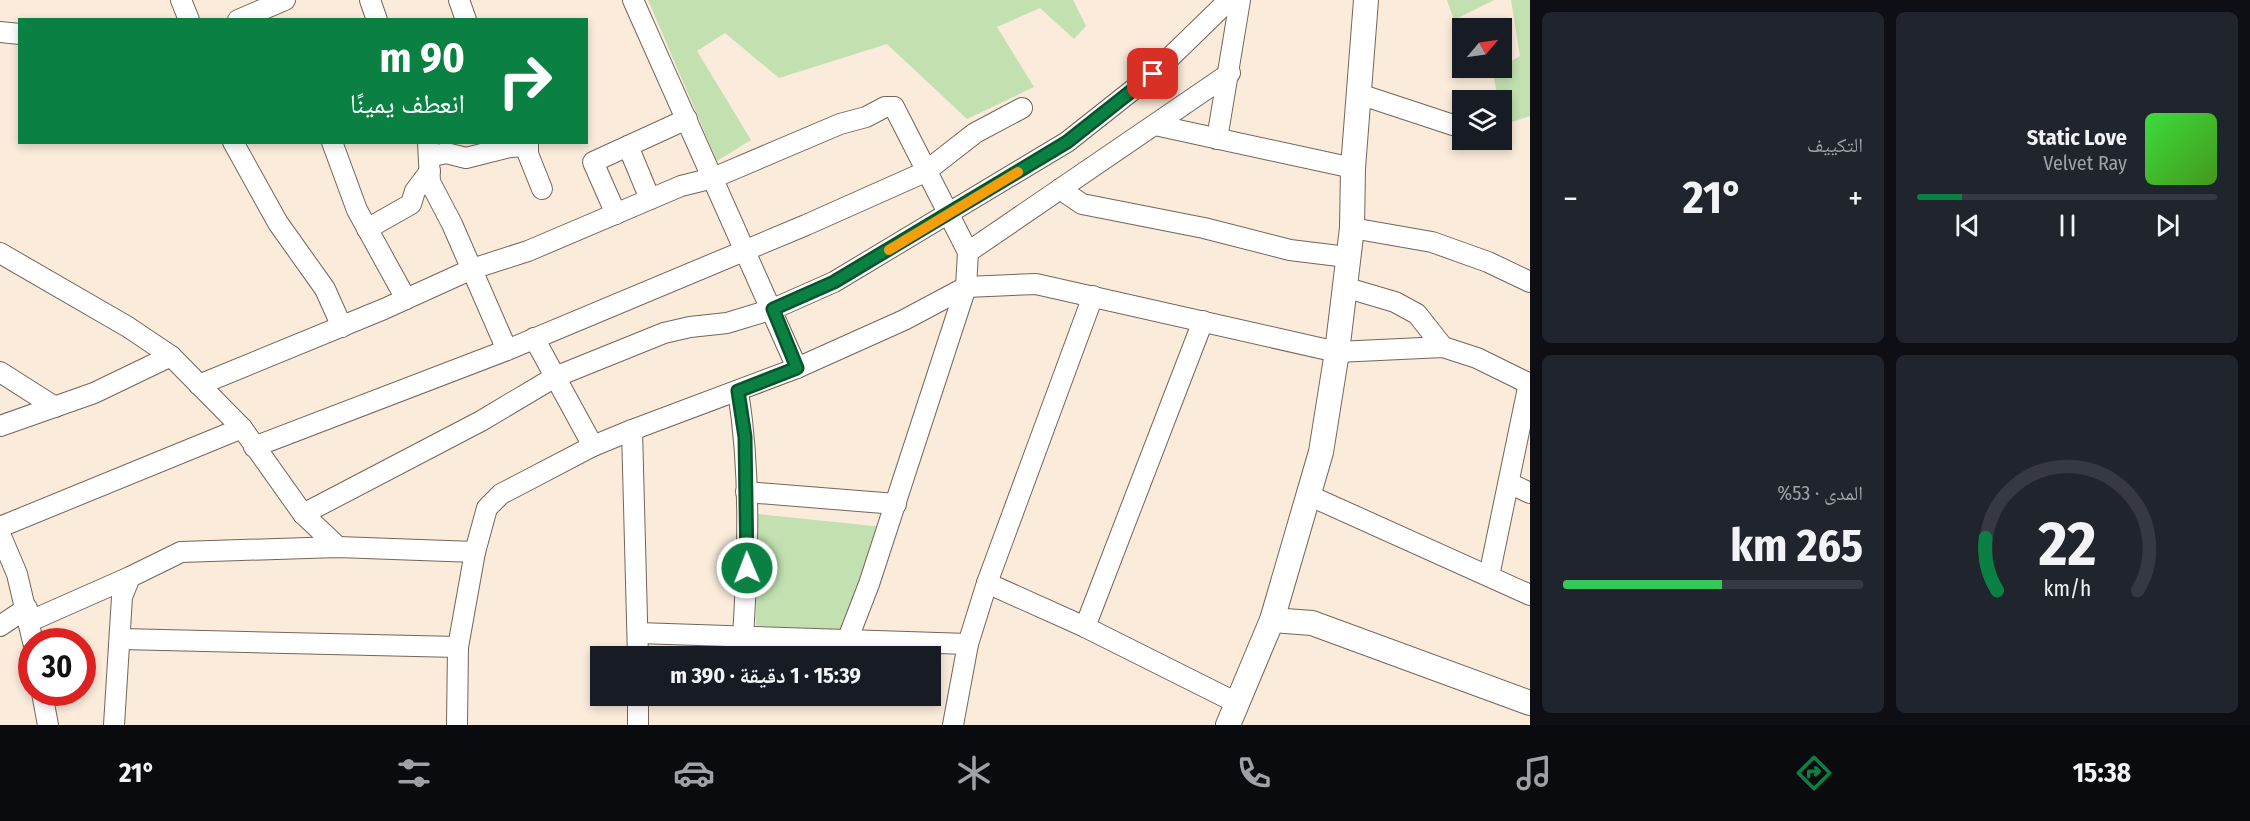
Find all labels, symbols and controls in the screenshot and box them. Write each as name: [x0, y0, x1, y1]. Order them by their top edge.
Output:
north arrow: [1452, 18, 1512, 78]
map controls: [1452, 18, 1512, 150]
text: 90 m: [380, 33, 465, 83]
icon: right: [486, 42, 564, 120]
pin: [1127, 48, 1178, 99]
icon: arrive: [1136, 57, 1169, 90]
text: انعطف يمينًا: [350, 88, 465, 120]
button: layers: [1452, 90, 1512, 150]
text: Static Love: [2027, 124, 2127, 151]
text: التكييف: [1807, 133, 1863, 157]
text: Velvet Ray: [2043, 151, 2127, 175]
text: 21°: [1683, 171, 1743, 225]
text: −: [1563, 179, 1578, 219]
text: +: [1848, 179, 1863, 219]
icon: previous: [1951, 209, 1984, 242]
icon: pause: [2051, 209, 2084, 242]
icon: next: [2151, 209, 2184, 242]
text: المدى · 53%: [1777, 481, 1863, 505]
text: 22: [2037, 507, 2096, 582]
text: 265 km: [1730, 519, 1863, 573]
position arrow: [715, 536, 779, 600]
text: km/h: [2043, 576, 2091, 602]
speed limit sign: 30: [18, 628, 96, 706]
text: 15:39 · 1 دقيقة · 390 m: [670, 662, 861, 689]
icon: filters: [393, 752, 435, 794]
icon: car: [673, 752, 715, 794]
icon: climate: [953, 752, 995, 794]
icon: phone: [1233, 752, 1275, 794]
icon: music: [1513, 752, 1555, 794]
icon: directions: [1793, 752, 1835, 794]
text: 21°: [119, 757, 155, 789]
text: 15:38: [2073, 757, 2131, 789]

